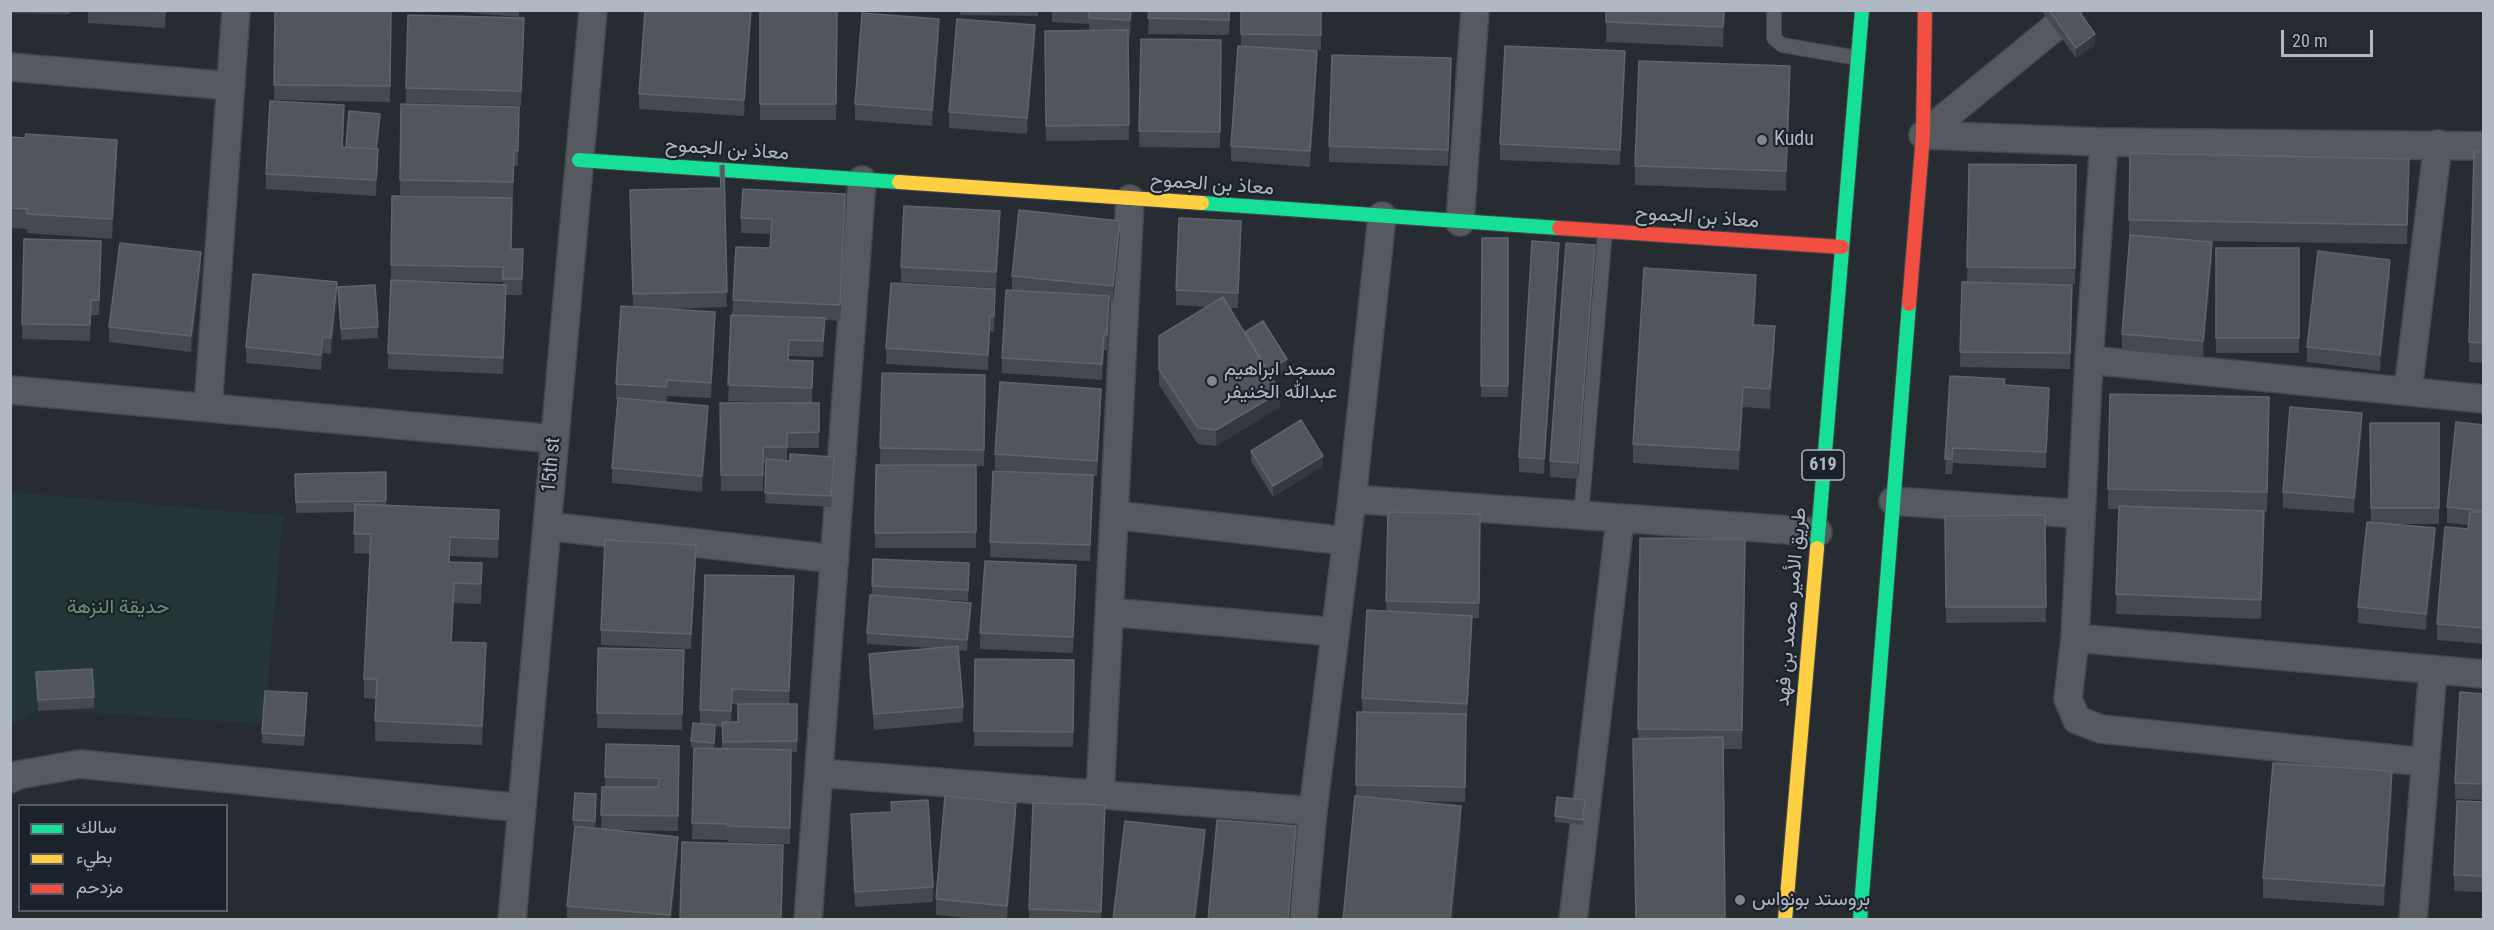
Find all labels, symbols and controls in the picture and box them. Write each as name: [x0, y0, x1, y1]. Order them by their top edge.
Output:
scale bar: [2284, 18, 2376, 56]
text: 20 m: [2292, 30, 2327, 51]
place label: Kudu: [1774, 128, 1814, 152]
marker: Kudu: [1755, 133, 1769, 147]
street label: معاذ بن الجموح: [664, 134, 790, 166]
street label: معاذ بن الجموح: [1149, 169, 1275, 201]
street label: معاذ بن الجموح: [1634, 202, 1760, 234]
place label: مسجد ابراهيم عبدالله الخنيفر: [1224, 358, 1337, 405]
marker: مسجد ابراهيم عبدالله الخنيفر: [1205, 374, 1219, 388]
street label: 15th st: [538, 437, 566, 493]
road number: 619: [1802, 450, 1844, 480]
street label: طريق الأمير محمد بن فهد: [1771, 507, 1813, 707]
park label: حديقة النزهة: [67, 596, 169, 620]
legend: [18, 804, 228, 912]
text: سالك: [76, 816, 116, 837]
text: بطيء: [76, 846, 112, 867]
text: مزدحم: [76, 876, 123, 897]
place label: بروستد بونواس: [1752, 888, 1870, 912]
marker: بروستد بونواس: [1733, 893, 1747, 907]

